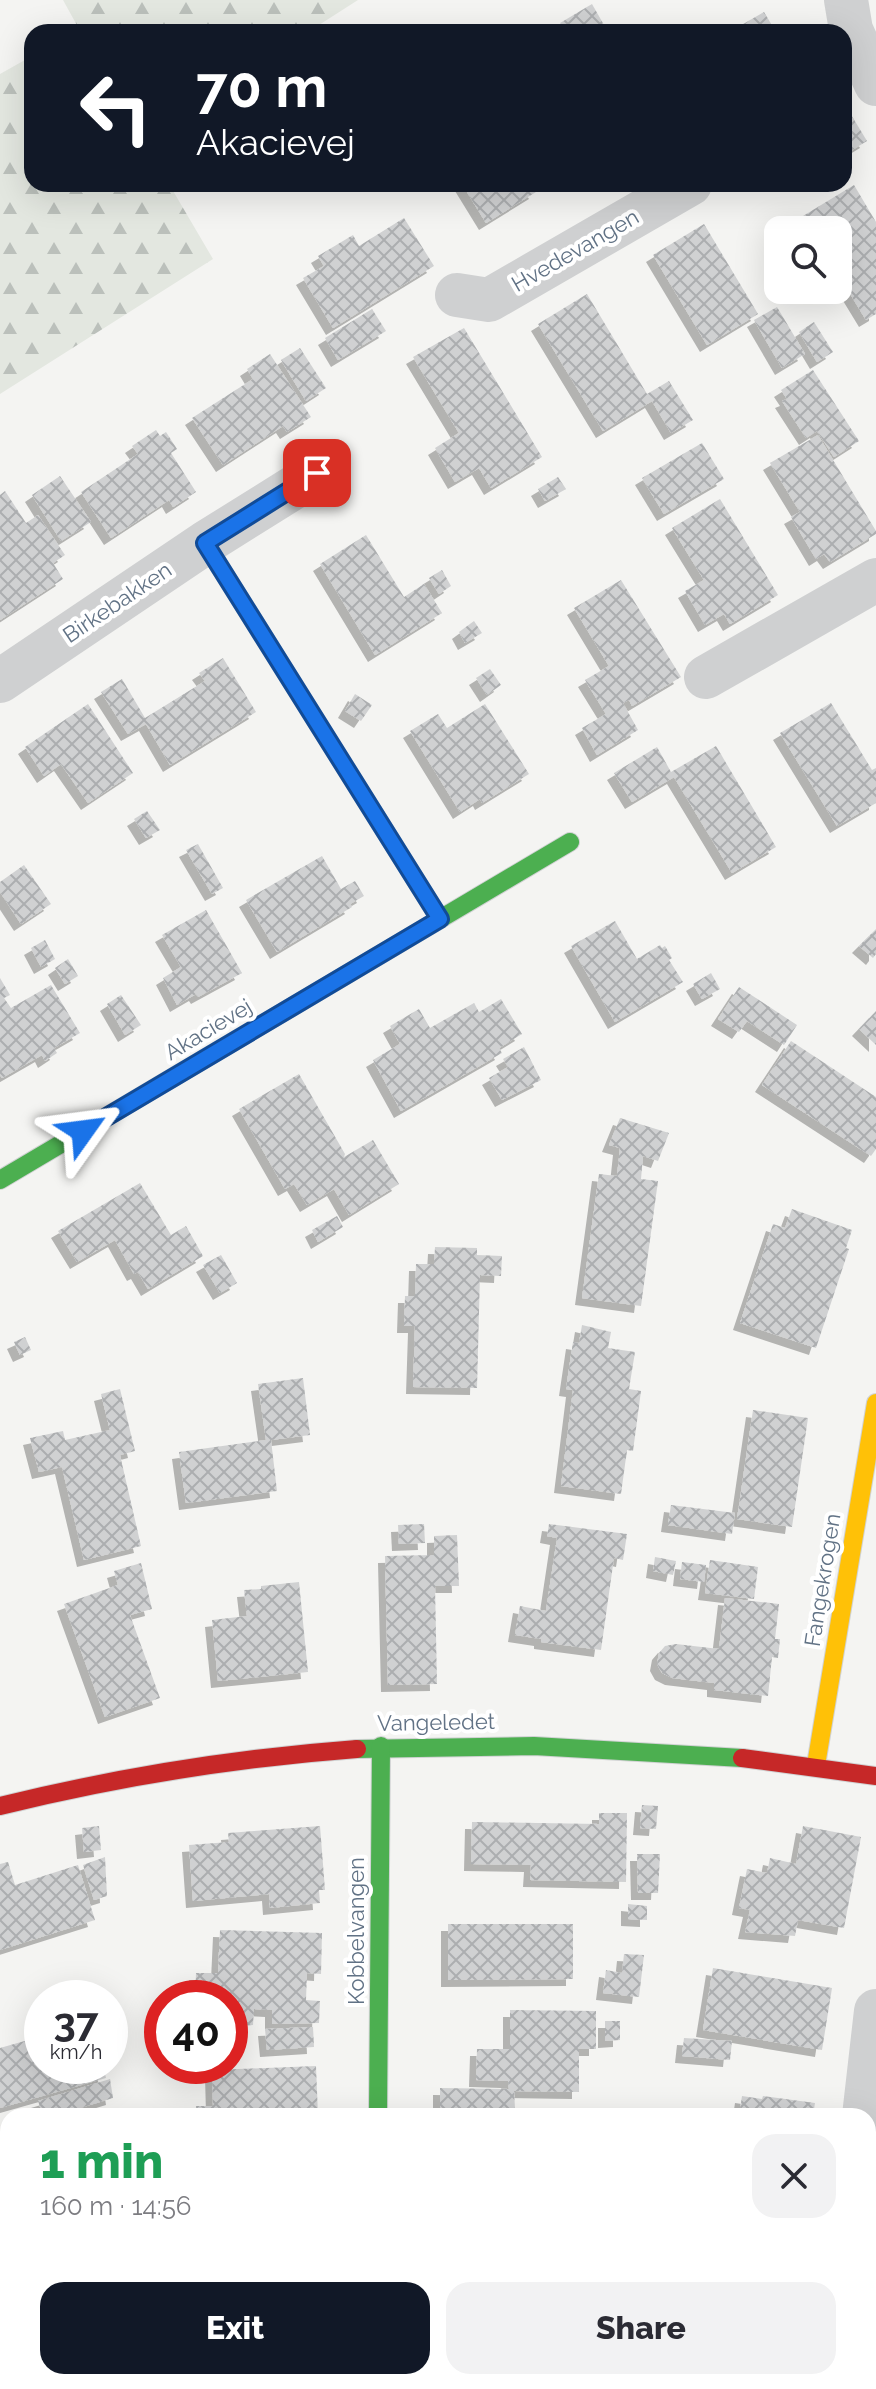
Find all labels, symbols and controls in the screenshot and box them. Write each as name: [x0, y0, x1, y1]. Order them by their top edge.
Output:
text: 70 m: [196, 54, 327, 120]
icon: left: [64, 56, 168, 160]
text: Akacievej: [196, 121, 355, 163]
street label: Hvedevangen: [507, 203, 643, 297]
map controls: [764, 216, 852, 304]
button: search: [764, 216, 852, 304]
pin: [283, 439, 351, 507]
icon: arrive: [295, 451, 339, 495]
street label: Birkebakken: [58, 556, 176, 648]
street label: Akacievej: [160, 993, 256, 1065]
position arrow: [41, 1089, 125, 1173]
street label: Fangekrogen: [799, 1512, 845, 1648]
street label: Vangeledet: [377, 1708, 496, 1736]
street label: Kobbelvangen: [343, 1857, 369, 2005]
speed limit sign: 40: [144, 1980, 248, 2084]
text: 37: [54, 1998, 98, 2045]
text: km/h: [50, 2040, 102, 2064]
text: 1 min: [40, 2133, 163, 2189]
button: close: [752, 2134, 836, 2218]
text: 160 m · 14:56: [40, 2191, 191, 2221]
button: Exit: [40, 2282, 430, 2374]
button: Share: [446, 2282, 836, 2374]

